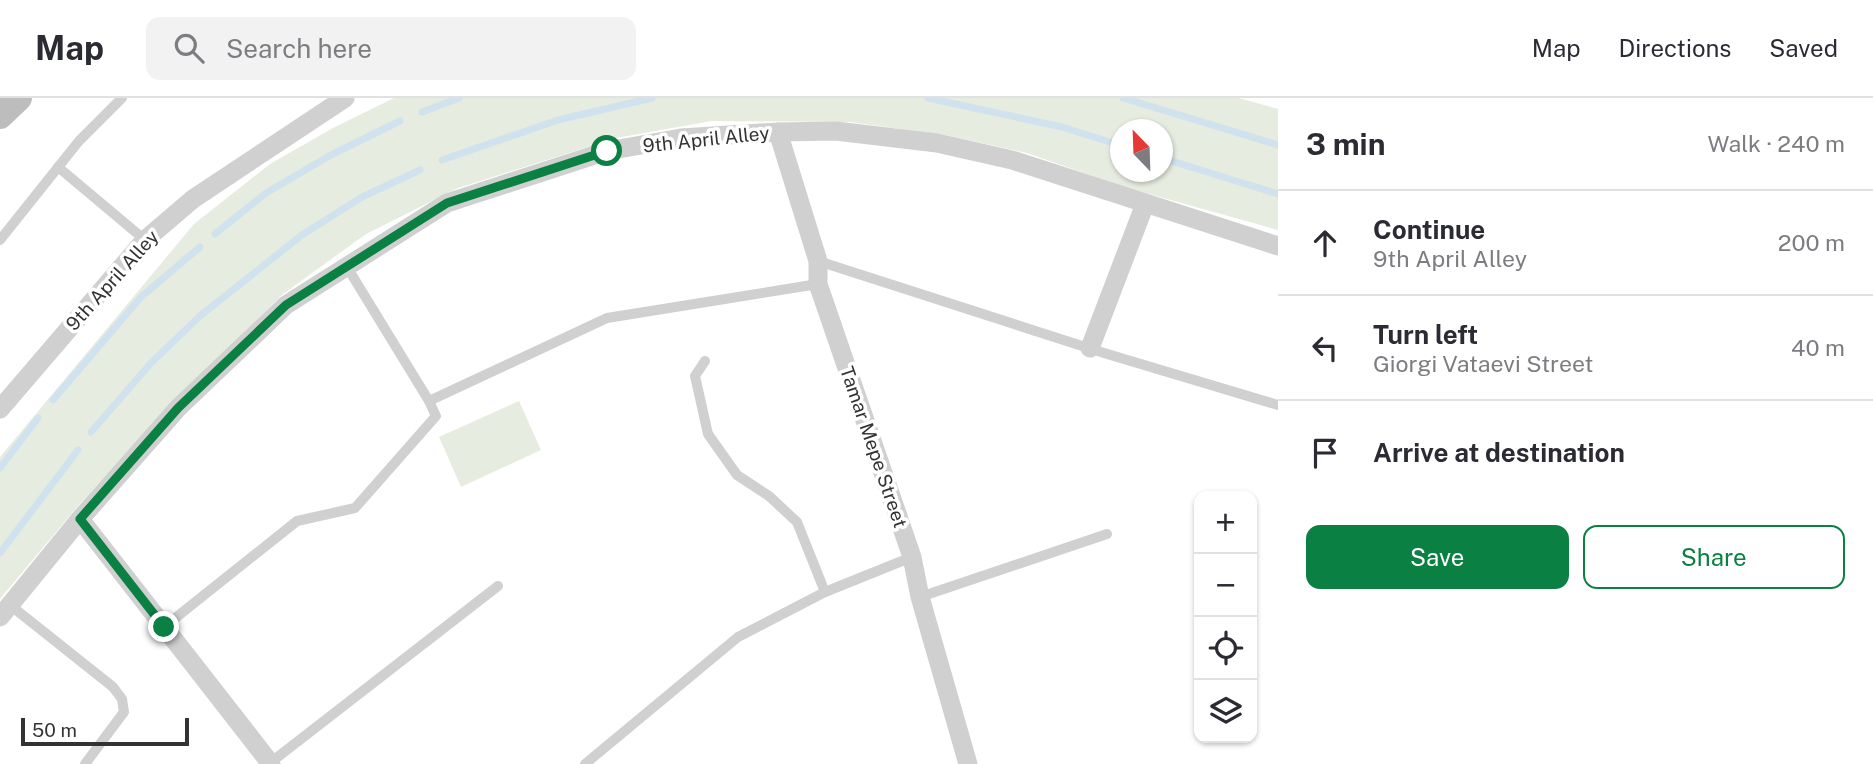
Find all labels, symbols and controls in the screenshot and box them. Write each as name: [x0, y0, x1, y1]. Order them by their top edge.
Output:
search box: [146, 17, 636, 80]
text: Map: [35, 29, 104, 67]
icon: search: [170, 29, 208, 67]
text: Search here: [226, 33, 372, 64]
text: Map: [1532, 34, 1581, 62]
text: Directions: [1619, 34, 1731, 62]
text: Saved: [1769, 34, 1838, 62]
north arrow: [1110, 119, 1173, 182]
street label: 9th April Alley: [642, 121, 770, 157]
text: 3 min: [1306, 126, 1385, 162]
text: Walk · 240 m: [1708, 130, 1845, 157]
route start: [591, 135, 622, 166]
text: Continue: [1373, 214, 1485, 245]
icon: ahead: [1306, 224, 1344, 262]
street label: 9th April Alley: [61, 225, 163, 335]
text: 200 m: [1778, 229, 1845, 256]
text: 9th April Alley: [1373, 245, 1527, 272]
text: Turn left: [1373, 319, 1478, 350]
icon: left: [1306, 329, 1344, 367]
text: 40 m: [1791, 334, 1845, 361]
text: Giorgi Vataevi Street: [1373, 350, 1593, 377]
street label: Tamar Mepe Street: [836, 363, 912, 531]
icon: arrive: [1306, 434, 1344, 472]
text: Arrive at destination: [1373, 437, 1625, 468]
map controls: [1194, 491, 1257, 743]
button: +: [1194, 491, 1257, 554]
button: Save: [1306, 525, 1569, 589]
button: Share: [1583, 525, 1845, 589]
button: −: [1194, 554, 1257, 617]
route end: [148, 611, 179, 642]
button: locate: [1194, 617, 1257, 680]
button: layers: [1194, 680, 1257, 743]
scale bar: [21, 715, 189, 747]
text: 50 m: [32, 719, 77, 741]

